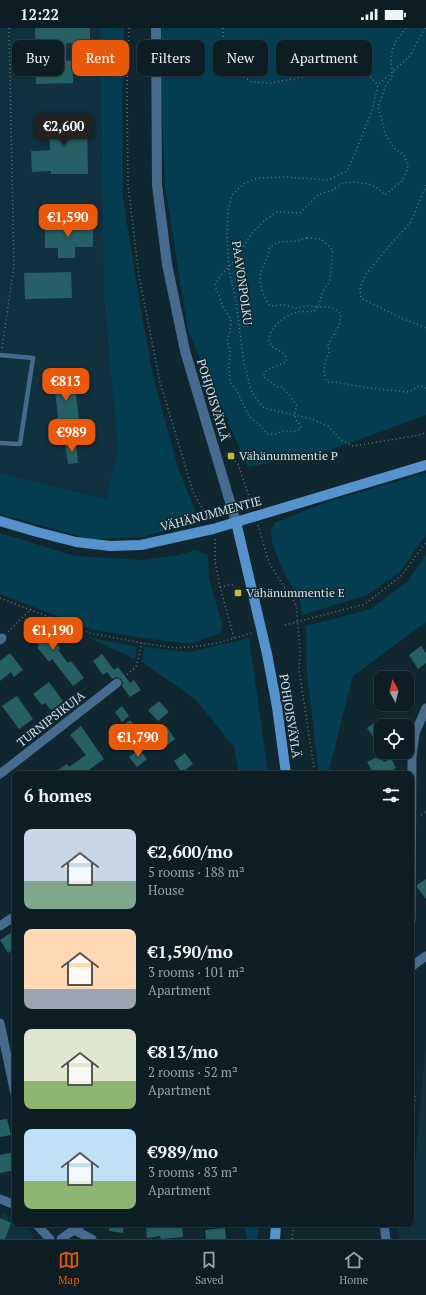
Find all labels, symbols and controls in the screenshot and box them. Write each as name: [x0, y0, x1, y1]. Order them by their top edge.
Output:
text: 12:22: [20, 4, 59, 24]
chip: Buy: [12, 40, 64, 76]
chip: Rent: [72, 40, 129, 76]
chip: Filters: [137, 40, 205, 76]
chip: New: [213, 40, 268, 76]
chip: Apartment: [276, 40, 372, 76]
pin: €2,600: [31, 113, 97, 147]
text: €2,600: [44, 117, 84, 135]
pin: €1,590: [35, 204, 101, 238]
text: €1,590: [48, 208, 88, 226]
street label: PAAVONPOLKU: [229, 240, 256, 326]
street label: POHJOISVÄYLÄ: [194, 357, 233, 443]
pin: €813: [42, 368, 90, 402]
text: €813: [51, 372, 81, 390]
pin: €989: [48, 419, 96, 453]
text: €989: [57, 423, 87, 441]
place label: Vähänummentie P: [239, 448, 338, 463]
marker: Vähänummentie P: [226, 451, 236, 461]
street label: VÄHÄNUMMENTIE: [159, 493, 263, 534]
place label: Vähänummentie E: [246, 585, 345, 600]
marker: Vähänummentie E: [233, 588, 243, 598]
pin: €1,190: [20, 617, 86, 651]
text: €1,190: [33, 621, 73, 639]
north arrow: [374, 671, 414, 711]
map controls: [374, 671, 414, 759]
street label: POHJOISVÄYLÄ: [276, 673, 305, 760]
street label: TURNIPSIKUJA: [14, 687, 88, 750]
button: locate: [374, 719, 414, 759]
pin: €1,790: [105, 724, 171, 758]
text: €1,790: [118, 728, 158, 746]
text: 6 homes: [24, 784, 92, 807]
icon: filters: [380, 784, 402, 806]
text: €2,600/mo: [148, 840, 233, 863]
icon: home: [56, 845, 104, 893]
text: 5 rooms · 188 m²: [148, 863, 245, 881]
text: House: [148, 881, 184, 899]
text: €1,590/mo: [148, 940, 233, 963]
icon: home: [56, 945, 104, 993]
text: 3 rooms · 101 m²: [148, 963, 245, 981]
text: Apartment: [148, 981, 211, 999]
text: €813/mo: [148, 1040, 218, 1063]
icon: home: [56, 1045, 104, 1093]
text: 2 rooms · 52 m²: [148, 1063, 238, 1081]
text: Apartment: [148, 1081, 211, 1099]
text: €989/mo: [148, 1140, 218, 1163]
icon: home: [56, 1145, 104, 1193]
text: 3 rooms · 83 m²: [148, 1163, 238, 1181]
text: Apartment: [148, 1181, 211, 1199]
tab: Map: [58, 1249, 80, 1287]
tab: Saved: [195, 1249, 224, 1287]
tab: Home: [339, 1249, 368, 1287]

